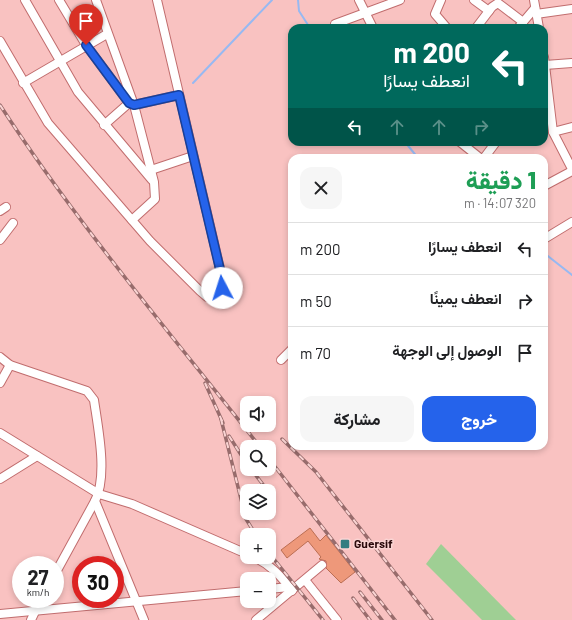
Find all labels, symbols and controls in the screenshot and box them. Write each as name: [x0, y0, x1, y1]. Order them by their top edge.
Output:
pin: [69, 4, 103, 45]
icon: arrive: [75, 10, 97, 32]
text: 200 m: [393, 35, 470, 69]
icon: left: [484, 40, 536, 92]
text: انعطف يسارًا: [383, 69, 470, 91]
icon: left: [344, 116, 366, 138]
icon: ahead: [386, 116, 408, 138]
icon: ahead: [428, 116, 450, 138]
icon: right: [470, 116, 492, 138]
text: 1 دقيقة: [466, 165, 536, 194]
button: close: [300, 167, 342, 209]
text: 320 m · 14:07: [464, 195, 536, 211]
text: انعطف يسارًا: [428, 237, 502, 255]
icon: left: [514, 238, 536, 260]
text: 200 m: [300, 240, 340, 258]
position arrow: [201, 267, 243, 309]
text: انعطف يمينًا: [430, 289, 502, 307]
icon: right: [514, 290, 536, 312]
text: 50 m: [300, 292, 332, 310]
text: الوصول إلى الوجهة: [392, 341, 502, 359]
icon: arrive: [514, 342, 536, 364]
text: 70 m: [300, 344, 331, 362]
map controls: [240, 396, 276, 608]
button: sound: [240, 396, 276, 432]
button: مشاركة: [300, 396, 414, 442]
button: خروج: [422, 396, 536, 442]
button: search: [240, 440, 276, 476]
button: layers: [240, 484, 276, 520]
button: +: [240, 528, 276, 564]
place label: Guersif: [354, 536, 393, 550]
marker: Guersif: [339, 538, 351, 550]
speed limit sign: 30: [72, 556, 124, 608]
text: 27: [27, 565, 49, 589]
button: −: [240, 572, 276, 608]
text: km/h: [27, 586, 49, 598]

